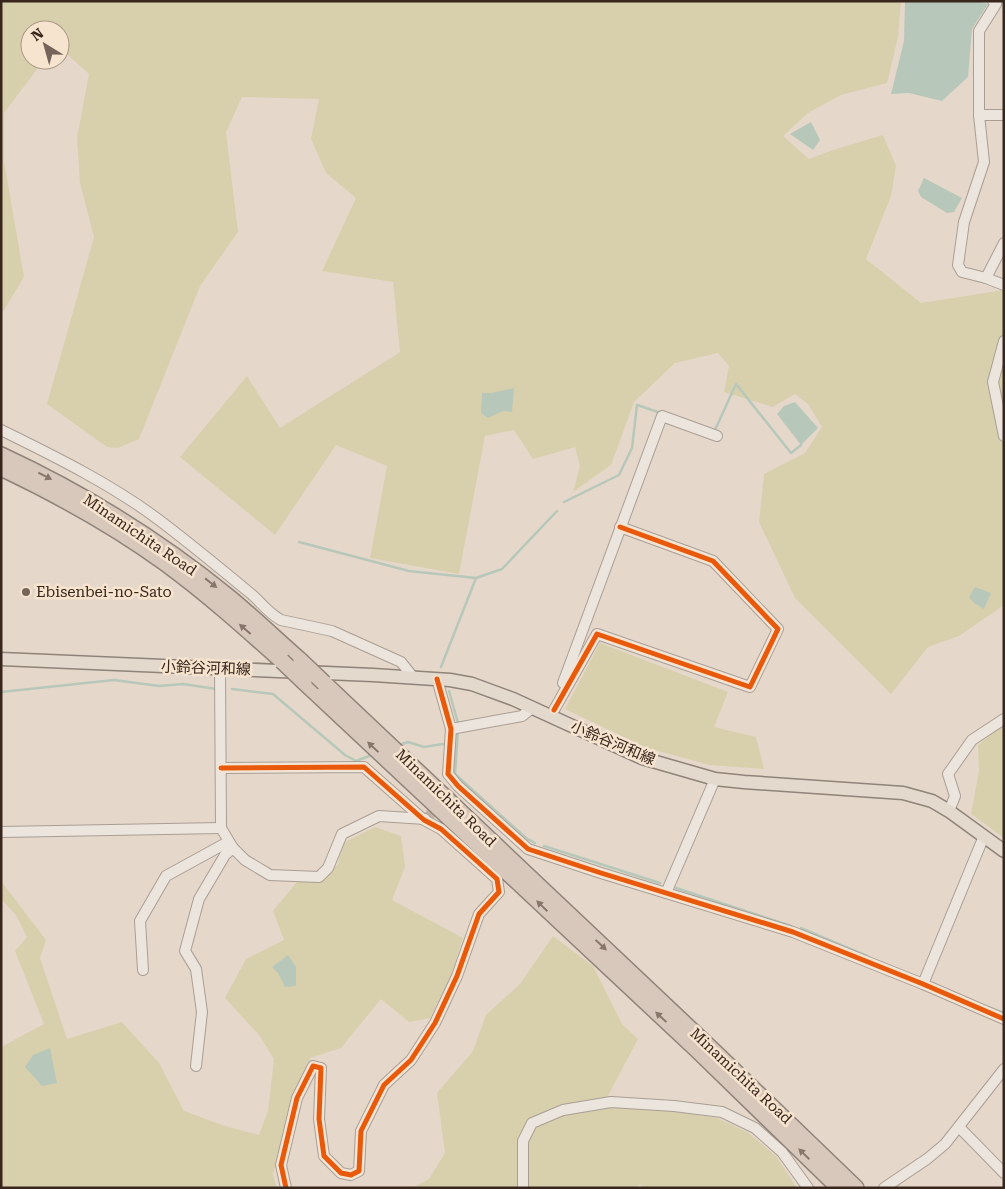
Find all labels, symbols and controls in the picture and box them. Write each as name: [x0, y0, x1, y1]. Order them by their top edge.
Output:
north arrow: [20, 20, 70, 70]
text: N: [28, 25, 46, 44]
one-way arrow: [38, 472, 52, 480]
street label: Minamichita Road: [80, 490, 200, 580]
one-way arrow: [204, 578, 218, 588]
place label: Ebisenbei-no-Sato: [36, 583, 172, 601]
marker: Ebisenbei-no-Sato: [20, 586, 32, 598]
one-way arrow: [238, 623, 251, 634]
street label: 小鈴谷河和線: [161, 657, 251, 679]
street label: 小鈴谷河和線: [568, 717, 658, 769]
one-way arrow: [368, 741, 380, 753]
street label: Minamichita Road: [392, 745, 500, 851]
one-way arrow: [537, 900, 549, 912]
one-way arrow: [595, 939, 607, 951]
one-way arrow: [656, 1011, 668, 1023]
street label: Minamichita Road: [686, 1024, 796, 1128]
one-way arrow: [798, 1148, 810, 1160]

